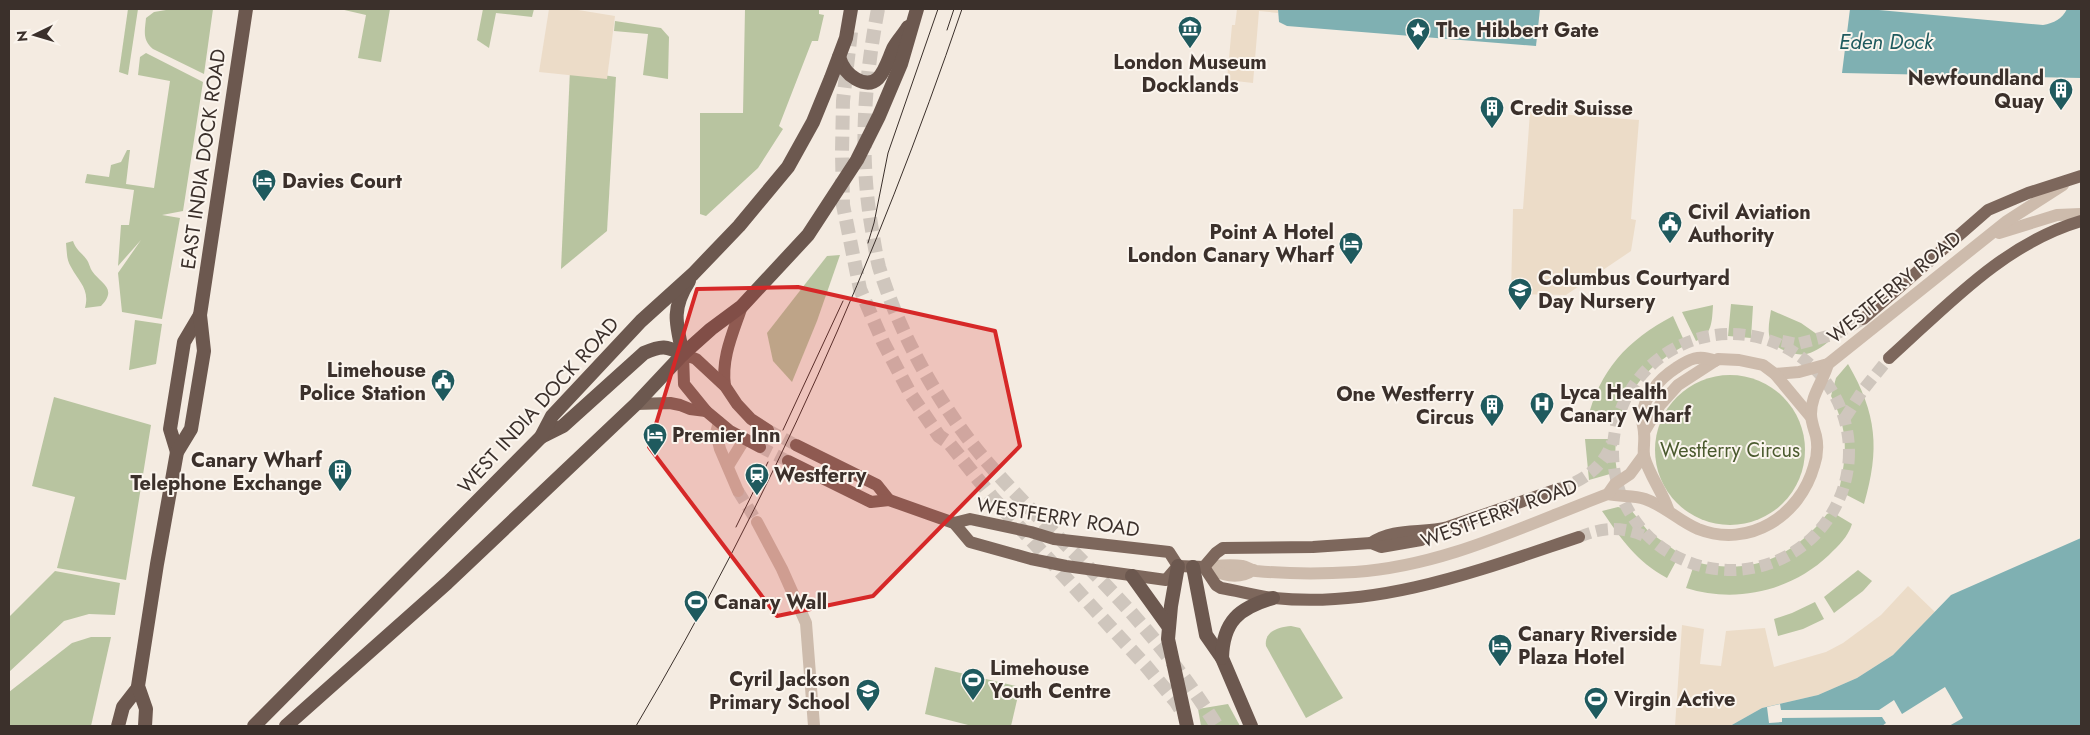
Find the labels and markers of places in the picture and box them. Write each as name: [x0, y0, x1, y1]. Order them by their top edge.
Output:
museum icon: London Museum Docklands: [1177, 15, 1203, 49]
place label: The Hibbert Gate: [1436, 16, 1599, 45]
place icon: The Hibbert Gate: [1405, 17, 1431, 51]
place label: London Museum Docklands: [1113, 48, 1267, 100]
place label: Newfoundland Quay: [1908, 64, 2045, 116]
building icon: Newfoundland Quay: [2048, 77, 2074, 111]
place label: Credit Suisse: [1510, 94, 1633, 123]
building icon: Credit Suisse: [1479, 95, 1505, 129]
place label: Davies Court: [282, 167, 403, 196]
hotel icon: Davies Court: [251, 168, 277, 202]
place label: Civil Aviation Authority: [1687, 198, 1811, 250]
public building icon: Civil Aviation Authority: [1657, 210, 1683, 244]
place label: Point A Hotel London Canary Wharf: [1128, 218, 1335, 270]
hotel icon: Point A Hotel London Canary Wharf: [1338, 231, 1364, 265]
place label: Columbus Courtyard Day Nursery: [1538, 264, 1730, 316]
school or university icon: Columbus Courtyard Day Nursery: [1507, 277, 1533, 311]
place label: Limehouse Police Station: [299, 356, 426, 408]
public building icon: Limehouse Police Station: [430, 368, 456, 402]
place label: Lyca Health Canary Wharf: [1560, 378, 1692, 430]
place label: One Westferry Circus: [1336, 380, 1475, 432]
hospital icon: Lyca Health Canary Wharf: [1529, 391, 1555, 425]
building icon: One Westferry Circus: [1479, 393, 1505, 427]
place label: Premier Inn: [672, 421, 780, 450]
hotel icon: Premier Inn: [642, 422, 668, 456]
place label: Canary Wharf Telephone Exchange: [130, 446, 323, 498]
building icon: Canary Wharf Telephone Exchange: [327, 458, 353, 492]
place label: Westferry: [774, 461, 867, 490]
station icon: Westferry: [744, 462, 770, 496]
place label: Canary Wall: [714, 588, 827, 617]
sports icon: Canary Wall: [683, 589, 709, 623]
place label: Canary Riverside Plaza Hotel: [1518, 620, 1677, 672]
hotel icon: Canary Riverside Plaza Hotel: [1487, 633, 1513, 667]
place label: Limehouse Youth Centre: [989, 654, 1111, 706]
place label: Cyril Jackson Primary School: [709, 665, 850, 717]
sports icon: Limehouse Youth Centre: [960, 667, 986, 701]
school or university icon: Cyril Jackson Primary School: [855, 678, 881, 712]
place label: Virgin Active: [1613, 685, 1736, 714]
sports icon: Virgin Active: [1583, 686, 1609, 720]

